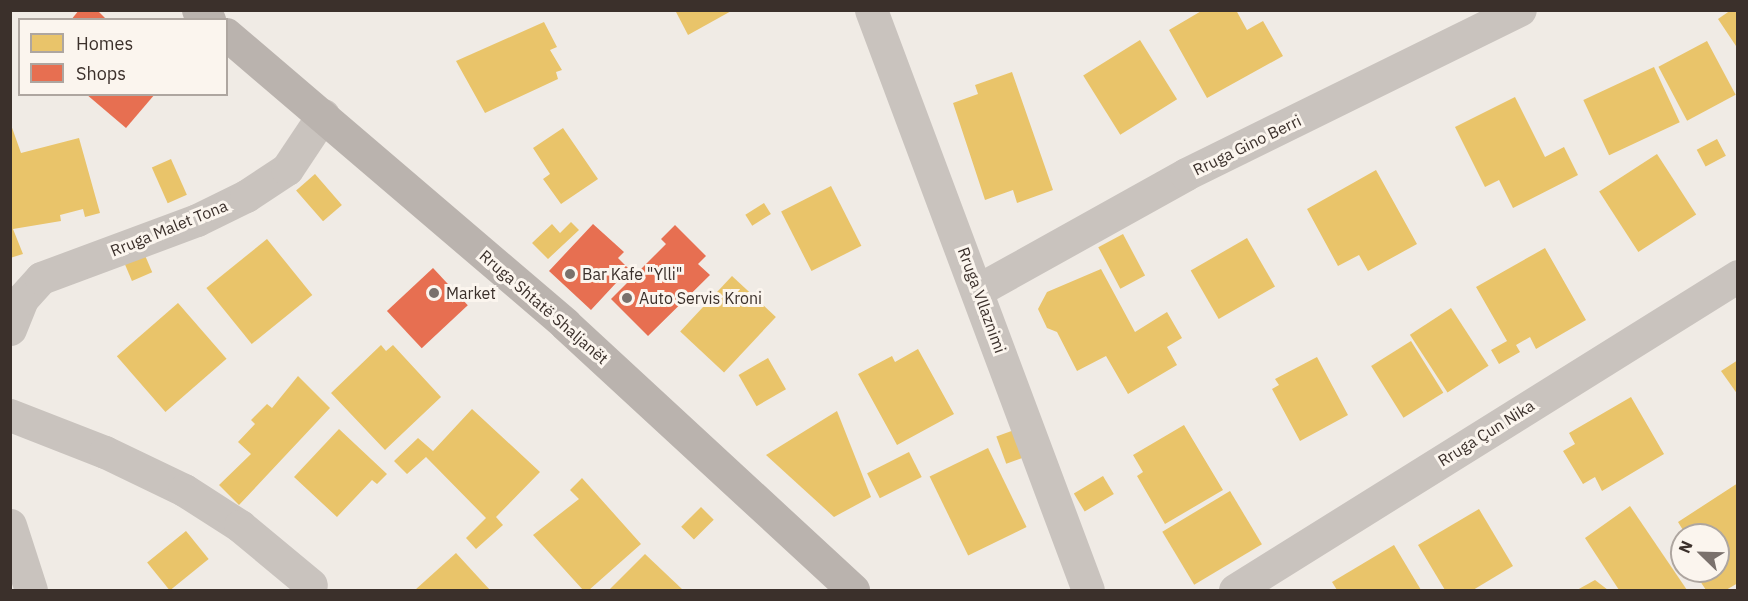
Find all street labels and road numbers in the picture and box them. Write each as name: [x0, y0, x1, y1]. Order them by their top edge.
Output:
street label: Rruga Gino Berri: [1190, 111, 1304, 179]
street label: Rruga Malet Tona: [108, 196, 230, 260]
street label: Rruga Vllaznimi: [954, 244, 1010, 356]
street label: Rruga Shtatë Shaljanët: [476, 246, 612, 368]
street label: Rruga Çun Nika: [1434, 396, 1538, 470]

